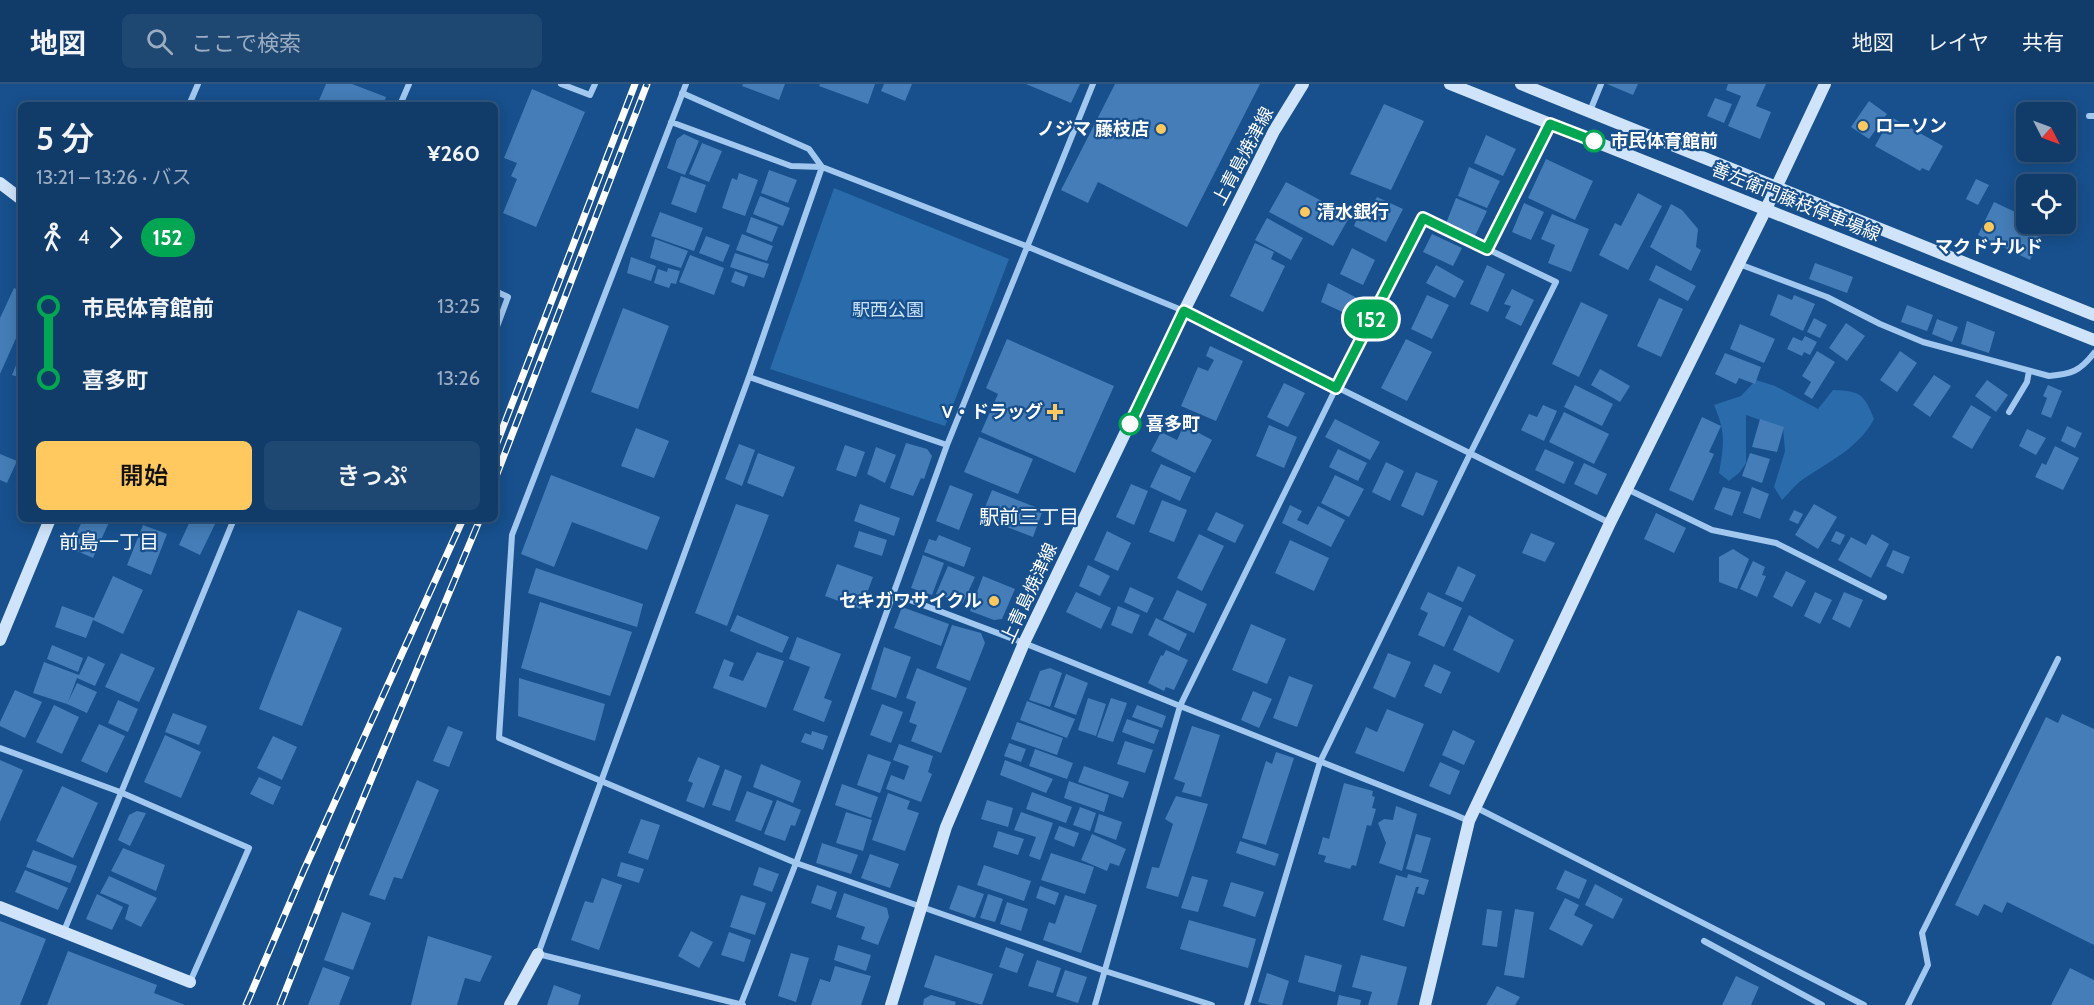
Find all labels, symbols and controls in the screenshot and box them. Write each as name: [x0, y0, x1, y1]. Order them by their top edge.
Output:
search box: [122, 14, 542, 68]
icon: search: [143, 25, 176, 58]
text: 地図: [30, 26, 86, 60]
text: ここで検索: [191, 30, 301, 57]
text: 地図: [1852, 30, 1894, 55]
text: レイヤ: [1927, 30, 1989, 55]
text: 共有: [2022, 30, 2064, 55]
north arrow: [2016, 102, 2076, 162]
map controls: [2016, 102, 2076, 234]
street label: 上青島焼津線: [1208, 103, 1278, 209]
place label: ローソン: [1875, 115, 1947, 137]
text: 5 分: [36, 118, 94, 158]
place label: ノジマ 藤枝店: [1037, 118, 1149, 140]
marker: ローソン: [1856, 119, 1870, 133]
marker: ノジマ 藤枝店: [1154, 122, 1168, 136]
marker: 市民体育館前: [1583, 130, 1605, 152]
place label: 市民体育館前: [1610, 130, 1718, 152]
text: ¥260: [427, 140, 480, 167]
street label: 善左衛門藤枝停車場線: [1708, 158, 1884, 246]
text: 13:21 – 13:26 · バス: [36, 165, 191, 189]
button: locate: [2016, 174, 2076, 234]
place label: 清水銀行: [1317, 201, 1389, 223]
marker: 清水銀行: [1298, 205, 1312, 219]
marker: マクドナルド: [1982, 220, 1996, 234]
icon: walk: [36, 221, 69, 254]
icon: forward: [99, 221, 132, 254]
text: 4: [78, 225, 90, 249]
text: 152: [153, 225, 183, 250]
place label: マクドナルド: [1935, 236, 2043, 258]
text: 13:25: [437, 294, 480, 318]
text: 市民体育館前: [82, 295, 214, 322]
park label: 駅西公園: [852, 299, 924, 321]
line badge: 152: [1336, 300, 1406, 338]
text: 152: [1356, 307, 1386, 332]
text: 13:26: [437, 366, 480, 390]
text: 喜多町: [82, 367, 148, 394]
place label: V・ドラッグ: [942, 401, 1043, 423]
marker: V・ドラッグ: [1048, 405, 1062, 419]
marker: 喜多町: [1119, 413, 1141, 435]
place label: 喜多町: [1146, 413, 1200, 435]
button: 開始: [36, 441, 252, 510]
button: きっぷ: [264, 441, 480, 510]
district label: 駅前三丁目: [979, 505, 1079, 529]
district label: 前島一丁目: [59, 530, 159, 554]
street label: 上青島焼津線: [996, 539, 1062, 647]
place label: セキガワサイクル: [839, 590, 982, 612]
marker: セキガワサイクル: [987, 594, 1001, 608]

